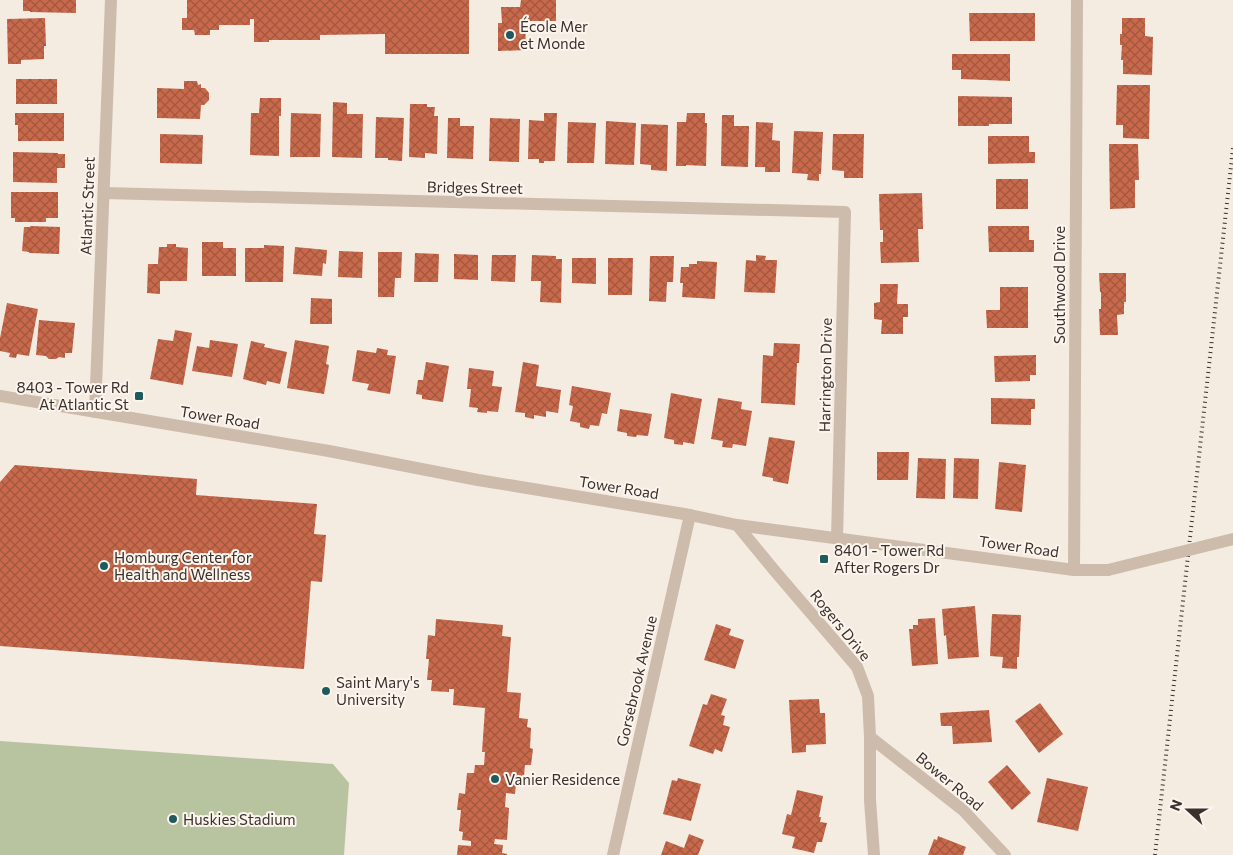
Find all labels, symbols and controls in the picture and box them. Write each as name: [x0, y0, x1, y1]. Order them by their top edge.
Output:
place label: École Mer et Monde: [520, 16, 588, 52]
marker: École Mer et Monde: [504, 29, 516, 41]
street label: Atlantic Street: [76, 156, 98, 256]
street label: Bridges Street: [427, 177, 523, 197]
street label: Southwood Drive: [1050, 226, 1068, 344]
street label: Harrington Drive: [815, 318, 835, 432]
place label: 8403 - Tower Rd At Atlantic St: [17, 378, 129, 413]
marker: 8403 - Tower Rd At Atlantic St: [133, 390, 145, 402]
street label: Tower Road: [179, 402, 261, 432]
street label: Tower Road: [578, 472, 660, 502]
street label: Tower Road: [978, 531, 1060, 561]
place label: 8401 - Tower Rd After Rogers Dr: [834, 541, 944, 576]
place label: Homburg Center for Health and Wellness: [114, 548, 252, 583]
marker: 8401 - Tower Rd After Rogers Dr: [818, 553, 830, 565]
marker: Homburg Center for Health and Wellness: [98, 560, 110, 572]
street label: Rogers Drive: [807, 586, 875, 664]
street label: Gorsebrook Avenue: [612, 614, 660, 748]
place label: Saint Mary's University: [336, 673, 420, 708]
marker: Saint Mary's University: [320, 685, 332, 697]
street label: Bower Road: [913, 748, 987, 814]
place label: Vanier Residence: [505, 770, 620, 788]
marker: Vanier Residence: [489, 773, 501, 785]
north arrow: [1163, 785, 1213, 835]
text: N: [1166, 797, 1185, 813]
place label: Huskies Stadium: [183, 810, 296, 828]
marker: Huskies Stadium: [167, 813, 179, 825]

